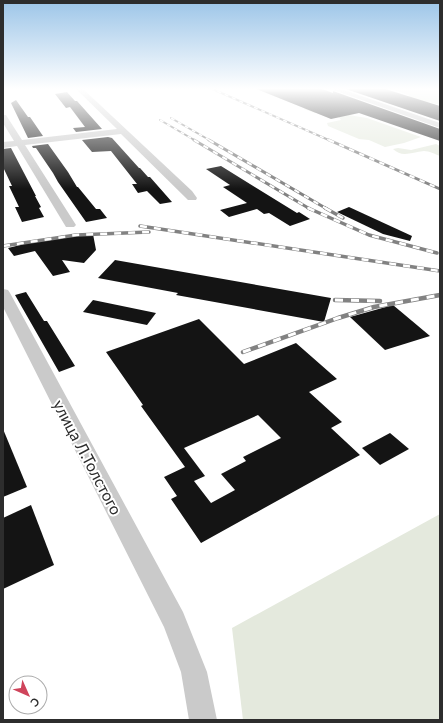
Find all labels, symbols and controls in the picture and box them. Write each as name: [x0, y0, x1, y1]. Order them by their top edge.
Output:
street label: улица Л.Толстого: [50, 396, 126, 518]
north arrow: [8, 675, 48, 715]
text: С: [28, 695, 43, 710]

